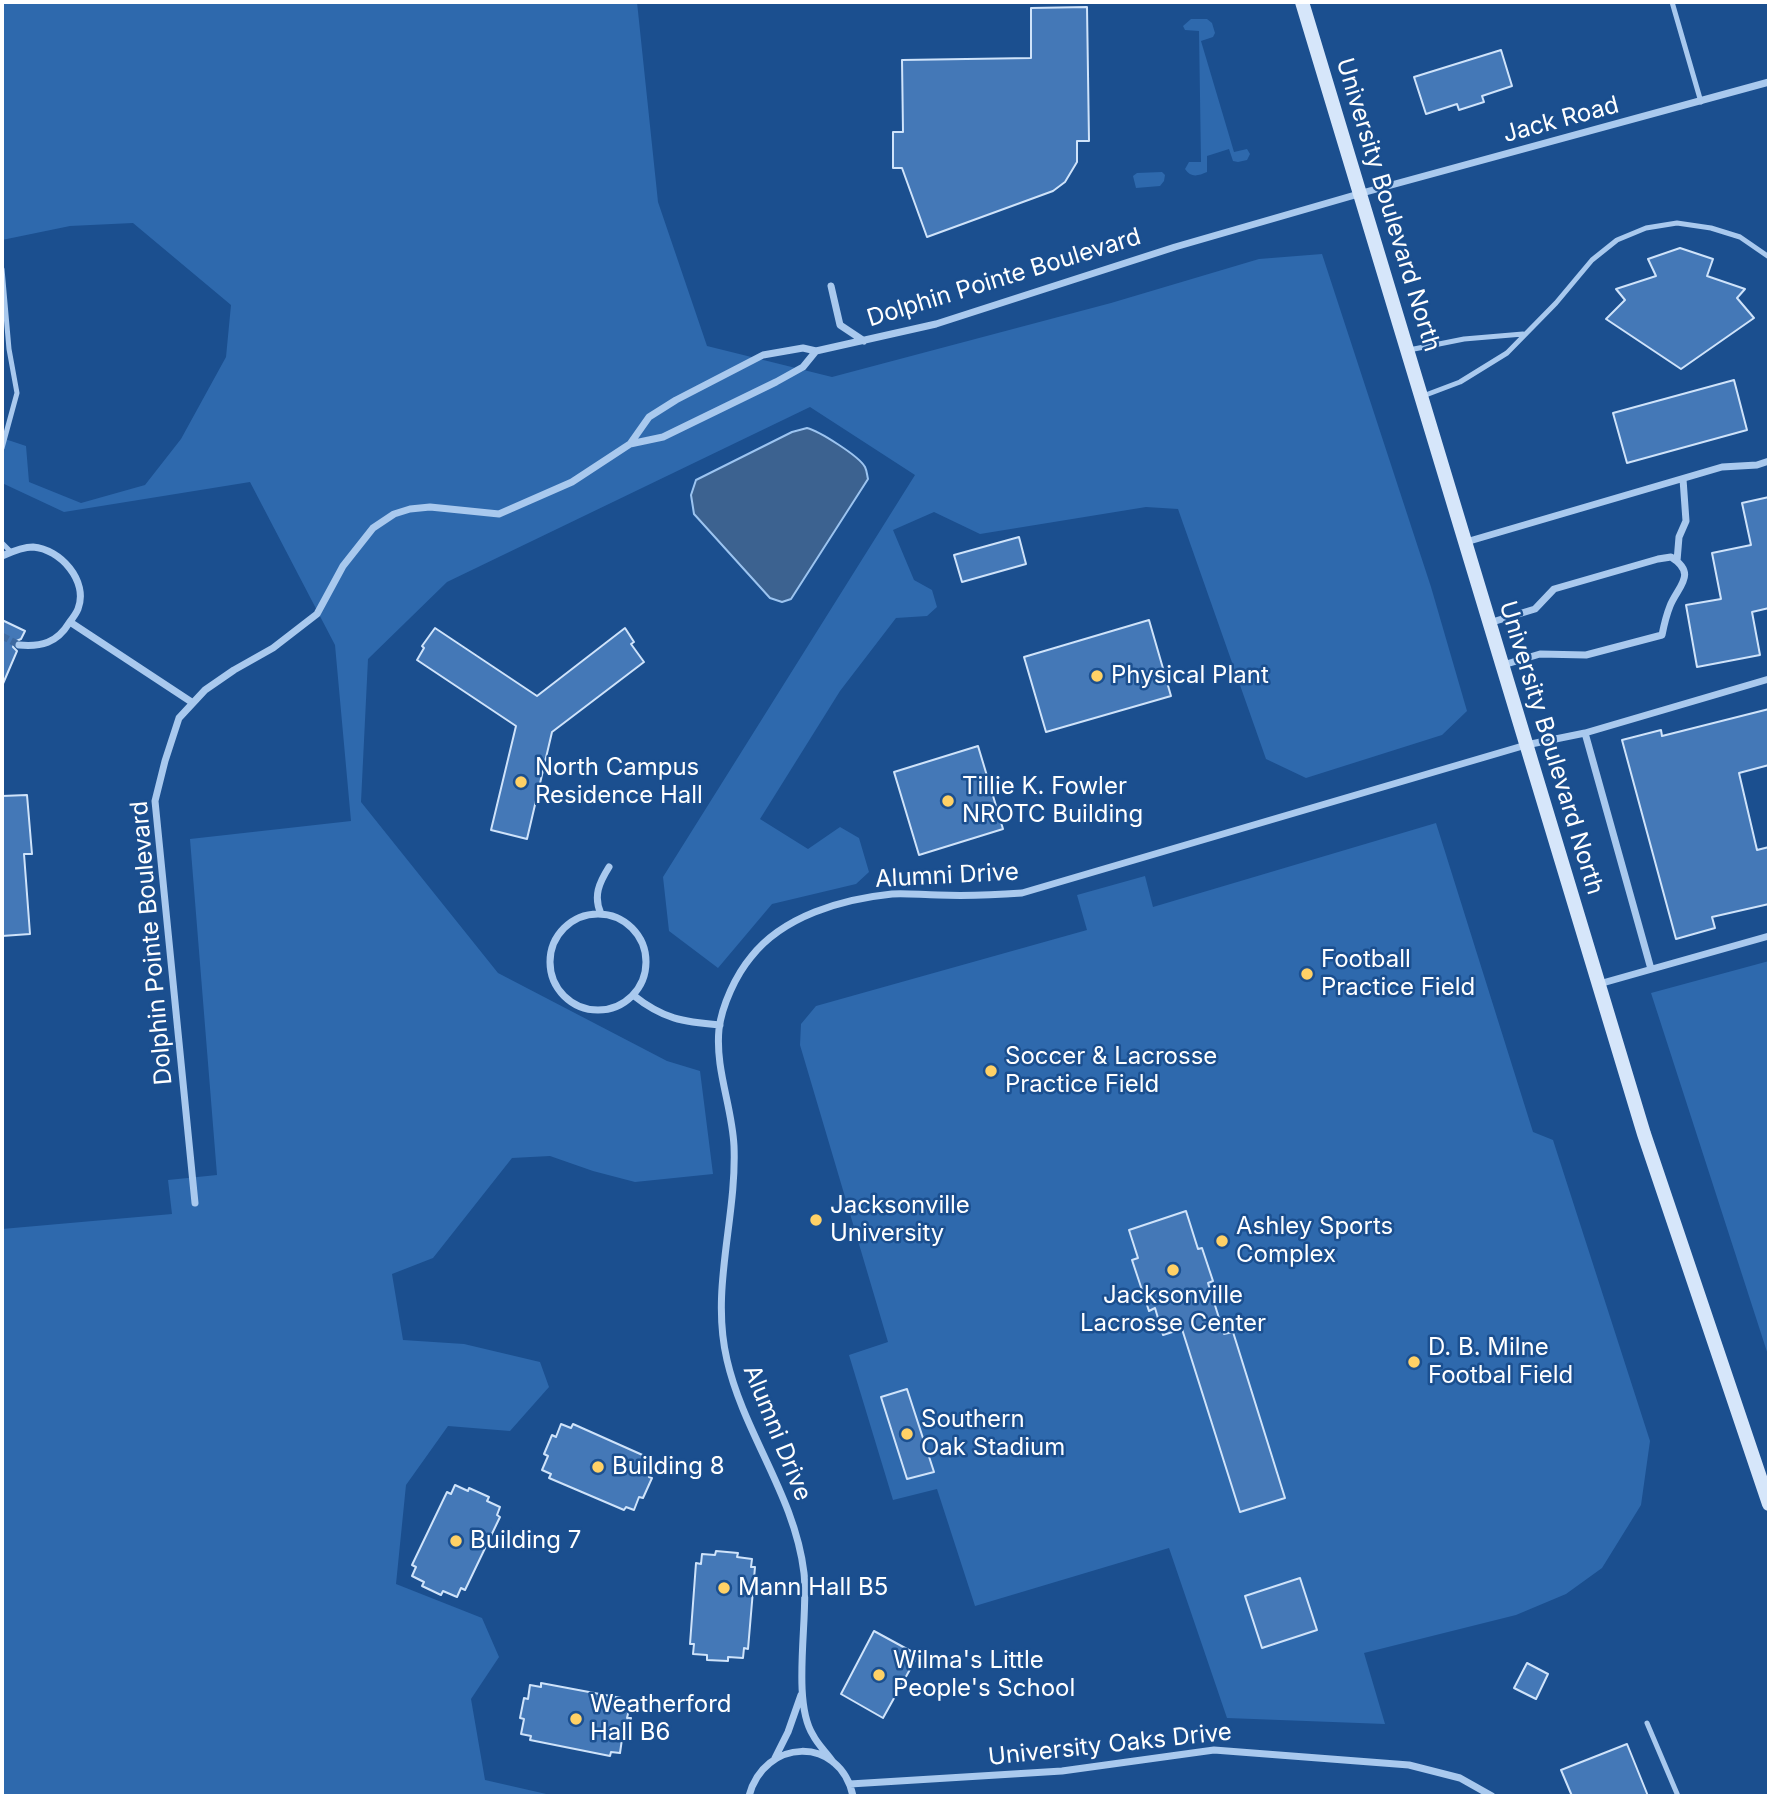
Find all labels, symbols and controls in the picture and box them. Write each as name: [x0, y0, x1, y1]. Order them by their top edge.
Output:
street label: University Boulevard North: [1330, 55, 1446, 355]
street label: Jack Road: [1500, 91, 1622, 149]
street label: Dolphin Pointe Boulevard: [864, 223, 1144, 333]
street label: University Boulevard North: [1493, 598, 1609, 898]
place label: Physical Plant: [1111, 662, 1269, 690]
marker: Physical Plant: [1089, 668, 1105, 684]
place label: North Campus Residence Hall: [535, 754, 703, 810]
place label: Tillie K. Fowler NROTC Building: [962, 773, 1143, 829]
marker: North Campus Residence Hall: [513, 774, 529, 790]
marker: Tillie K. Fowler NROTC Building: [940, 793, 956, 809]
street label: Dolphin Pointe Boulevard: [125, 800, 179, 1086]
street label: Alumni Drive: [874, 858, 1020, 894]
place label: Football Practice Field: [1321, 946, 1475, 1002]
marker: Football Practice Field: [1299, 966, 1315, 982]
place label: Soccer & Lacrosse Practice Field: [1005, 1043, 1217, 1099]
marker: Soccer & Lacrosse Practice Field: [983, 1063, 999, 1079]
place label: Jacksonville University: [830, 1192, 970, 1248]
marker: Jacksonville University: [808, 1212, 824, 1228]
place label: Ashley Sports Complex: [1236, 1213, 1393, 1269]
marker: Ashley Sports Complex: [1214, 1233, 1230, 1249]
marker: Jacksonville Lacrosse Center: [1165, 1262, 1181, 1278]
place label: Jacksonville Lacrosse Center: [1080, 1282, 1266, 1338]
place label: D. B. Milne Footbal Field: [1428, 1334, 1573, 1390]
marker: D. B. Milne Footbal Field: [1406, 1354, 1422, 1370]
street label: Alumni Drive: [737, 1361, 817, 1505]
place label: Southern Oak Stadium: [921, 1406, 1065, 1462]
marker: Southern Oak Stadium: [899, 1426, 915, 1442]
place label: Building 8: [612, 1453, 725, 1481]
marker: Building 8: [590, 1459, 606, 1475]
place label: Building 7: [470, 1527, 581, 1555]
marker: Building 7: [448, 1533, 464, 1549]
place label: Mann Hall B5: [738, 1574, 888, 1602]
marker: Mann Hall B5: [716, 1580, 732, 1596]
place label: Wilma's Little People's School: [893, 1647, 1075, 1703]
marker: Wilma's Little People's School: [871, 1667, 887, 1683]
place label: Weatherford Hall B6: [590, 1691, 731, 1747]
marker: Weatherford Hall B6: [568, 1711, 584, 1727]
street label: University Oaks Drive: [987, 1718, 1233, 1772]

